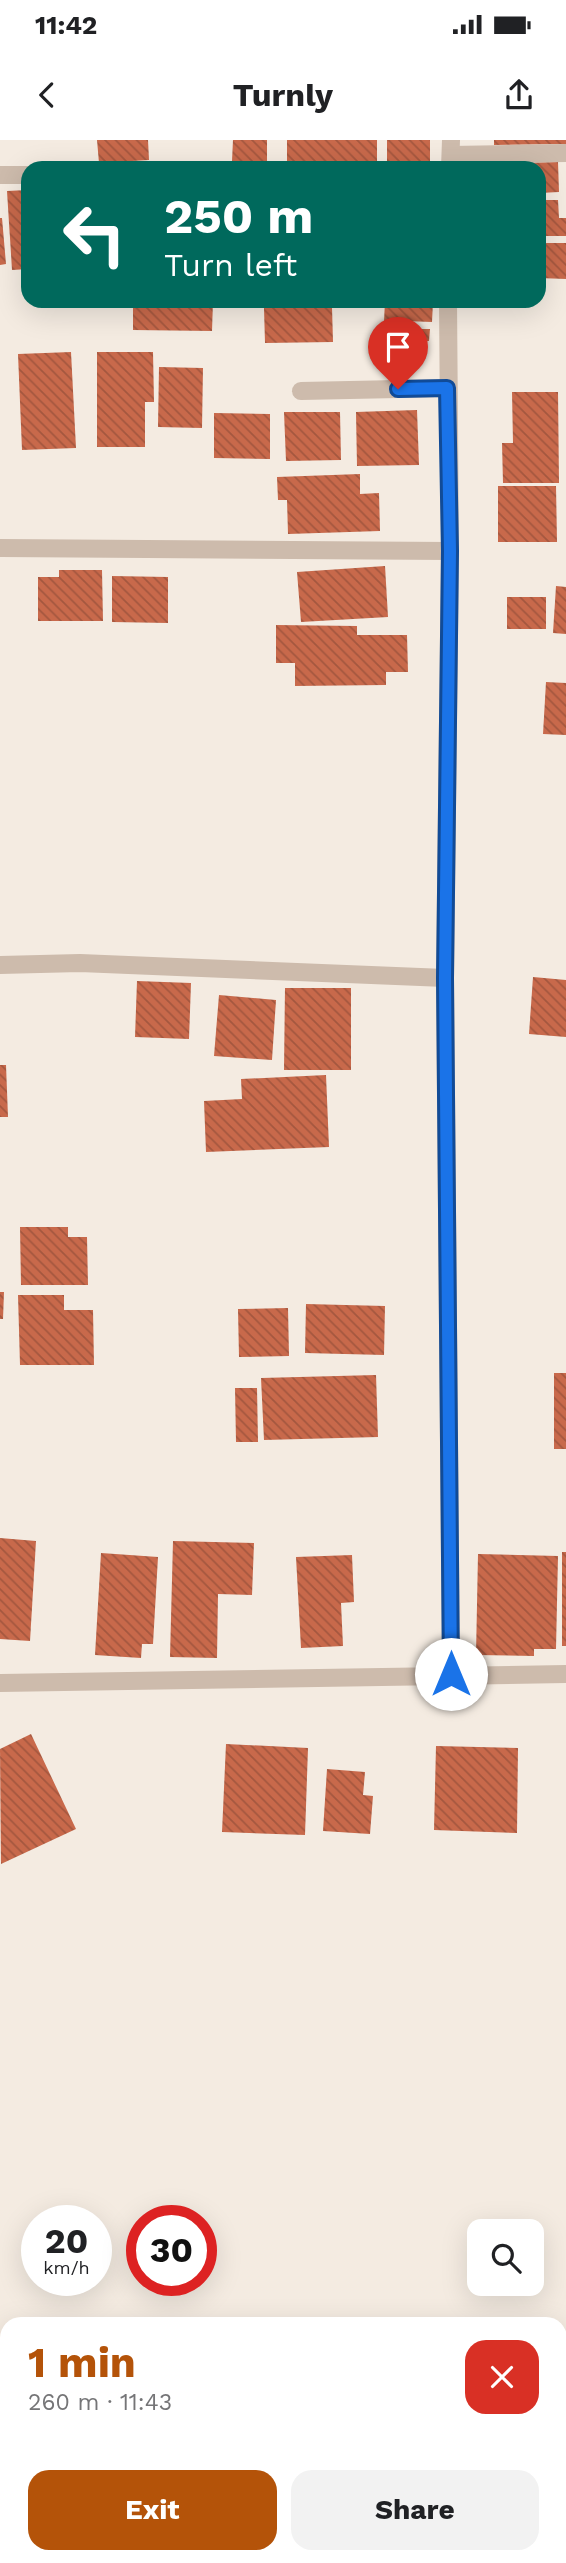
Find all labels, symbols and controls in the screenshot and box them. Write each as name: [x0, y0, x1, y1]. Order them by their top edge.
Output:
text: 11:42: [35, 10, 97, 40]
icon: back: [28, 76, 66, 114]
text: Turnly: [233, 76, 333, 114]
icon: share: [500, 76, 538, 114]
text: 250 m: [164, 187, 313, 245]
icon: left: [49, 189, 140, 280]
text: Turn left: [164, 246, 297, 284]
pin: [368, 317, 428, 389]
icon: arrive: [379, 328, 417, 366]
position arrow: [414, 1637, 488, 1711]
speed limit sign: 30: [126, 2205, 217, 2296]
map controls: [467, 2219, 544, 2296]
button: search: [467, 2219, 544, 2296]
text: 20: [45, 2220, 88, 2262]
text: km/h: [43, 2257, 90, 2278]
text: 1 min: [28, 2338, 136, 2387]
button: close: [465, 2340, 539, 2414]
text: 260 m · 11:43: [28, 2389, 172, 2416]
button: Exit: [28, 2470, 277, 2550]
button: Share: [291, 2470, 539, 2550]

